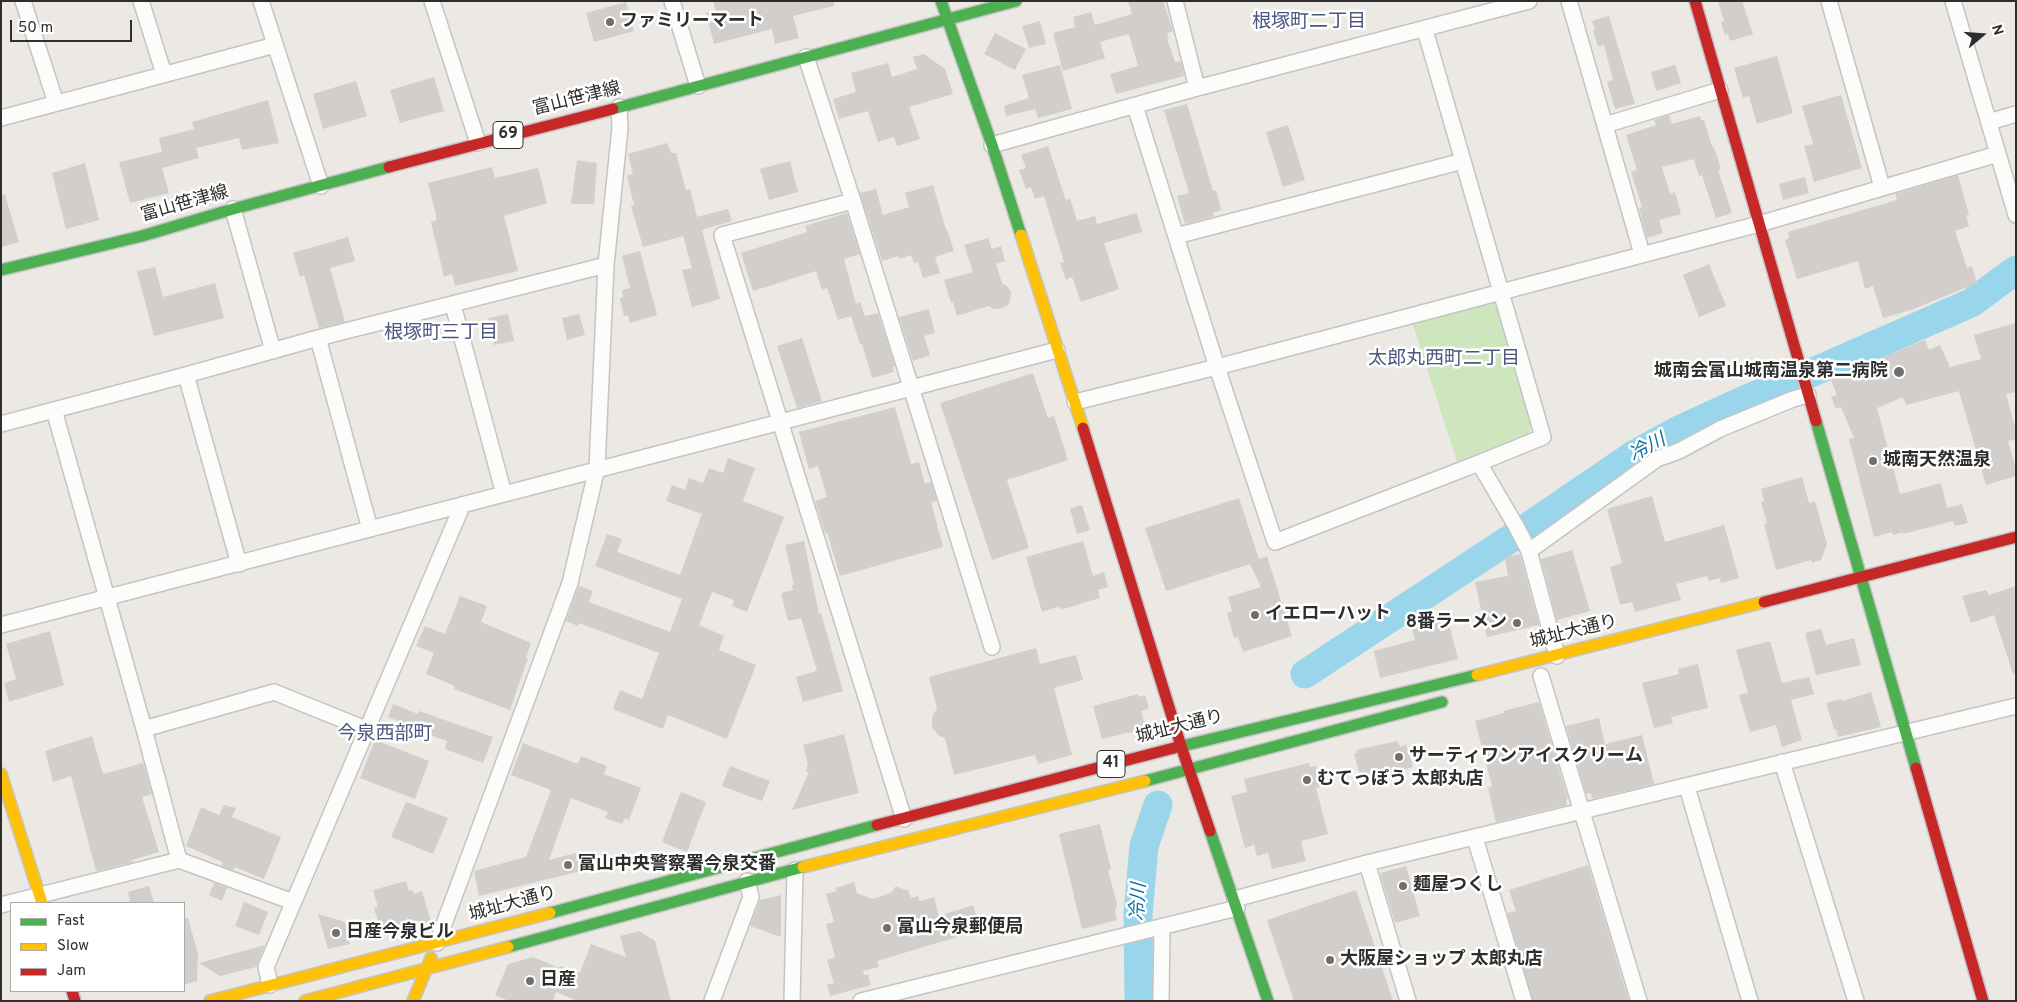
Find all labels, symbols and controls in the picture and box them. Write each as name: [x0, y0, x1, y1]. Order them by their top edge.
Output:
scale bar: [12, 10, 135, 42]
north arrow: [1957, 10, 2007, 60]
place label: ファミリーマート: [620, 11, 764, 33]
district label: 根塚町二丁目: [1252, 12, 1366, 34]
marker: ファミリーマート: [604, 16, 616, 28]
text: 50 m: [18, 19, 53, 38]
text: N: [1987, 23, 2006, 38]
street label: 富山笹津線: [531, 79, 623, 121]
road number: 69: [493, 122, 523, 148]
street label: 富山笹津線: [139, 182, 231, 228]
district label: 根塚町三丁目: [384, 323, 498, 345]
district label: 太郎丸西町二丁目: [1368, 349, 1520, 371]
place label: 城南会富山城南温泉第二病院: [1654, 361, 1888, 383]
marker: 城南会富山城南温泉第二病院: [1892, 365, 1906, 379]
water label: 冷川: [1626, 430, 1670, 468]
place label: 城南天然温泉: [1883, 450, 1991, 472]
marker: 城南天然温泉: [1867, 455, 1879, 467]
place label: イエローハット: [1265, 604, 1391, 626]
marker: イエローハット: [1249, 609, 1261, 621]
place label: 8番ラーメン: [1406, 612, 1507, 634]
street label: 城址大通り: [1528, 612, 1620, 654]
marker: 8番ラーメン: [1511, 617, 1523, 629]
street label: 城址大通り: [1134, 707, 1226, 749]
district label: 今泉西部町: [338, 724, 432, 746]
place label: サーティワンアイスクリーム: [1409, 746, 1643, 768]
road number: 41: [1097, 751, 1125, 778]
marker: サーティワンアイスクリーム: [1393, 751, 1405, 763]
place label: むてっぽう 太郎丸店: [1317, 769, 1483, 791]
marker: むてっぽう 太郎丸店: [1301, 774, 1313, 786]
place label: 富山中央警察署今泉交番: [578, 854, 776, 876]
marker: 富山中央警察署今泉交番: [562, 859, 574, 871]
place label: 麺屋つくし: [1413, 875, 1503, 897]
marker: 麺屋つくし: [1397, 880, 1409, 892]
water label: 冷川: [1128, 882, 1152, 922]
street label: 城址大通り: [467, 883, 559, 927]
legend: [10, 902, 185, 992]
text: Fast: [57, 912, 85, 931]
place label: 富山今泉郵便局: [897, 917, 1023, 939]
place label: 日産今泉ビル: [346, 922, 454, 944]
marker: 富山今泉郵便局: [881, 922, 893, 934]
marker: 日産今泉ビル: [330, 927, 342, 939]
text: Slow: [57, 937, 89, 956]
place label: 大阪屋ショップ 太郎丸店: [1340, 949, 1542, 971]
marker: 大阪屋ショップ 太郎丸店: [1324, 954, 1336, 966]
text: Jam: [57, 962, 86, 981]
place label: 日産: [540, 970, 576, 992]
marker: 日産: [524, 975, 536, 987]

